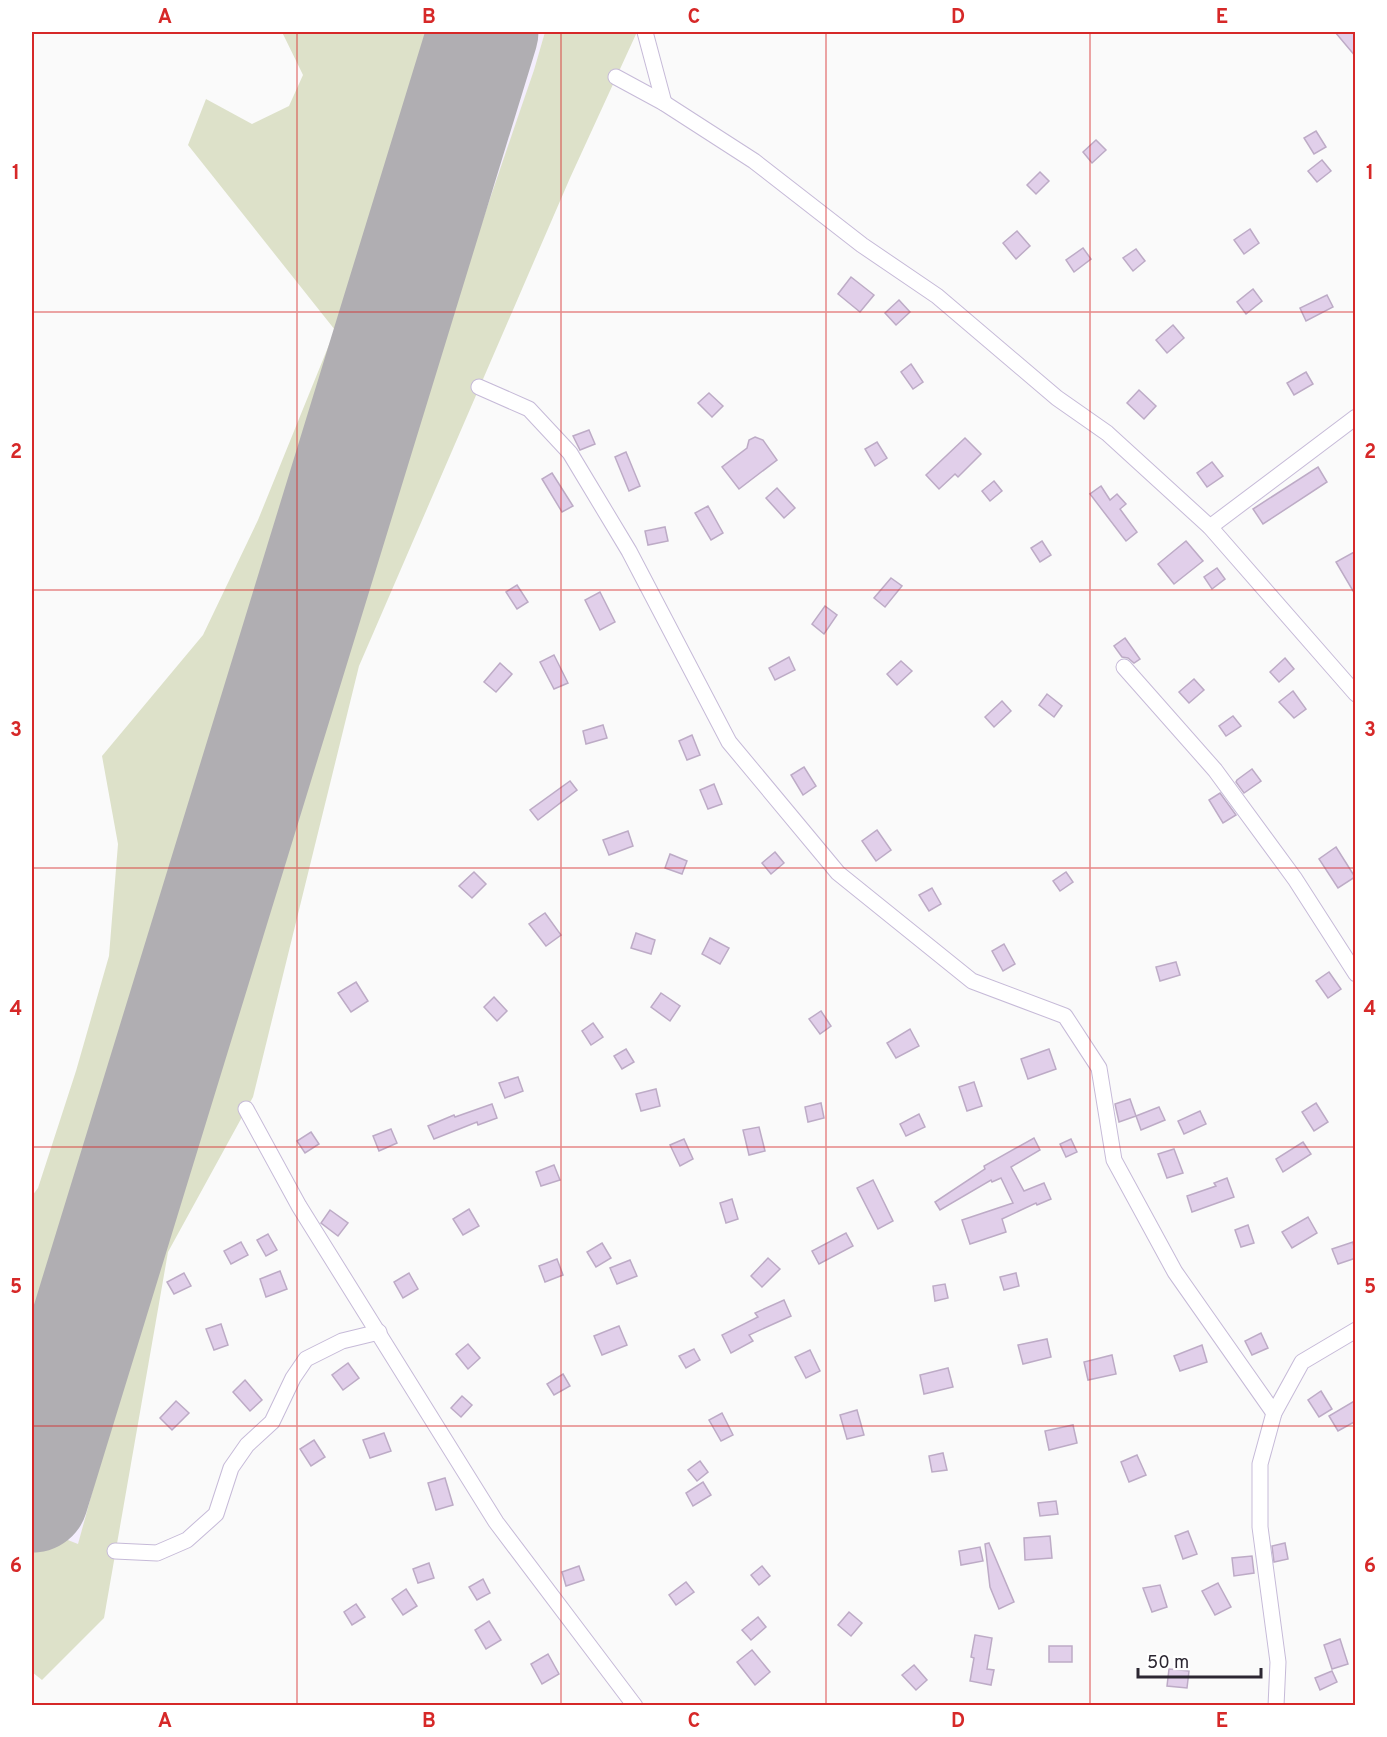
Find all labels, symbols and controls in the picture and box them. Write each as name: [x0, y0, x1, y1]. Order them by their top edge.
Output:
text: A: [158, 5, 172, 31]
text: B: [422, 5, 436, 31]
text: C: [688, 5, 700, 31]
text: D: [951, 5, 965, 31]
text: E: [1216, 5, 1228, 31]
text: 1: [12, 161, 20, 187]
text: 1: [1366, 161, 1374, 187]
text: 2: [10, 440, 22, 466]
text: 2: [1364, 440, 1376, 466]
text: 3: [10, 718, 22, 744]
text: 3: [1364, 718, 1376, 744]
text: 4: [10, 997, 22, 1023]
text: 4: [1364, 997, 1376, 1023]
text: 5: [10, 1275, 22, 1301]
text: 5: [1364, 1275, 1376, 1301]
text: 6: [10, 1554, 22, 1580]
text: 6: [1364, 1554, 1376, 1580]
scale bar: [1138, 1641, 1261, 1679]
text: 50 m: [1147, 1652, 1189, 1675]
text: A: [158, 1709, 172, 1735]
text: B: [422, 1709, 436, 1735]
text: C: [688, 1709, 700, 1735]
text: D: [951, 1709, 965, 1735]
text: E: [1216, 1709, 1228, 1735]

